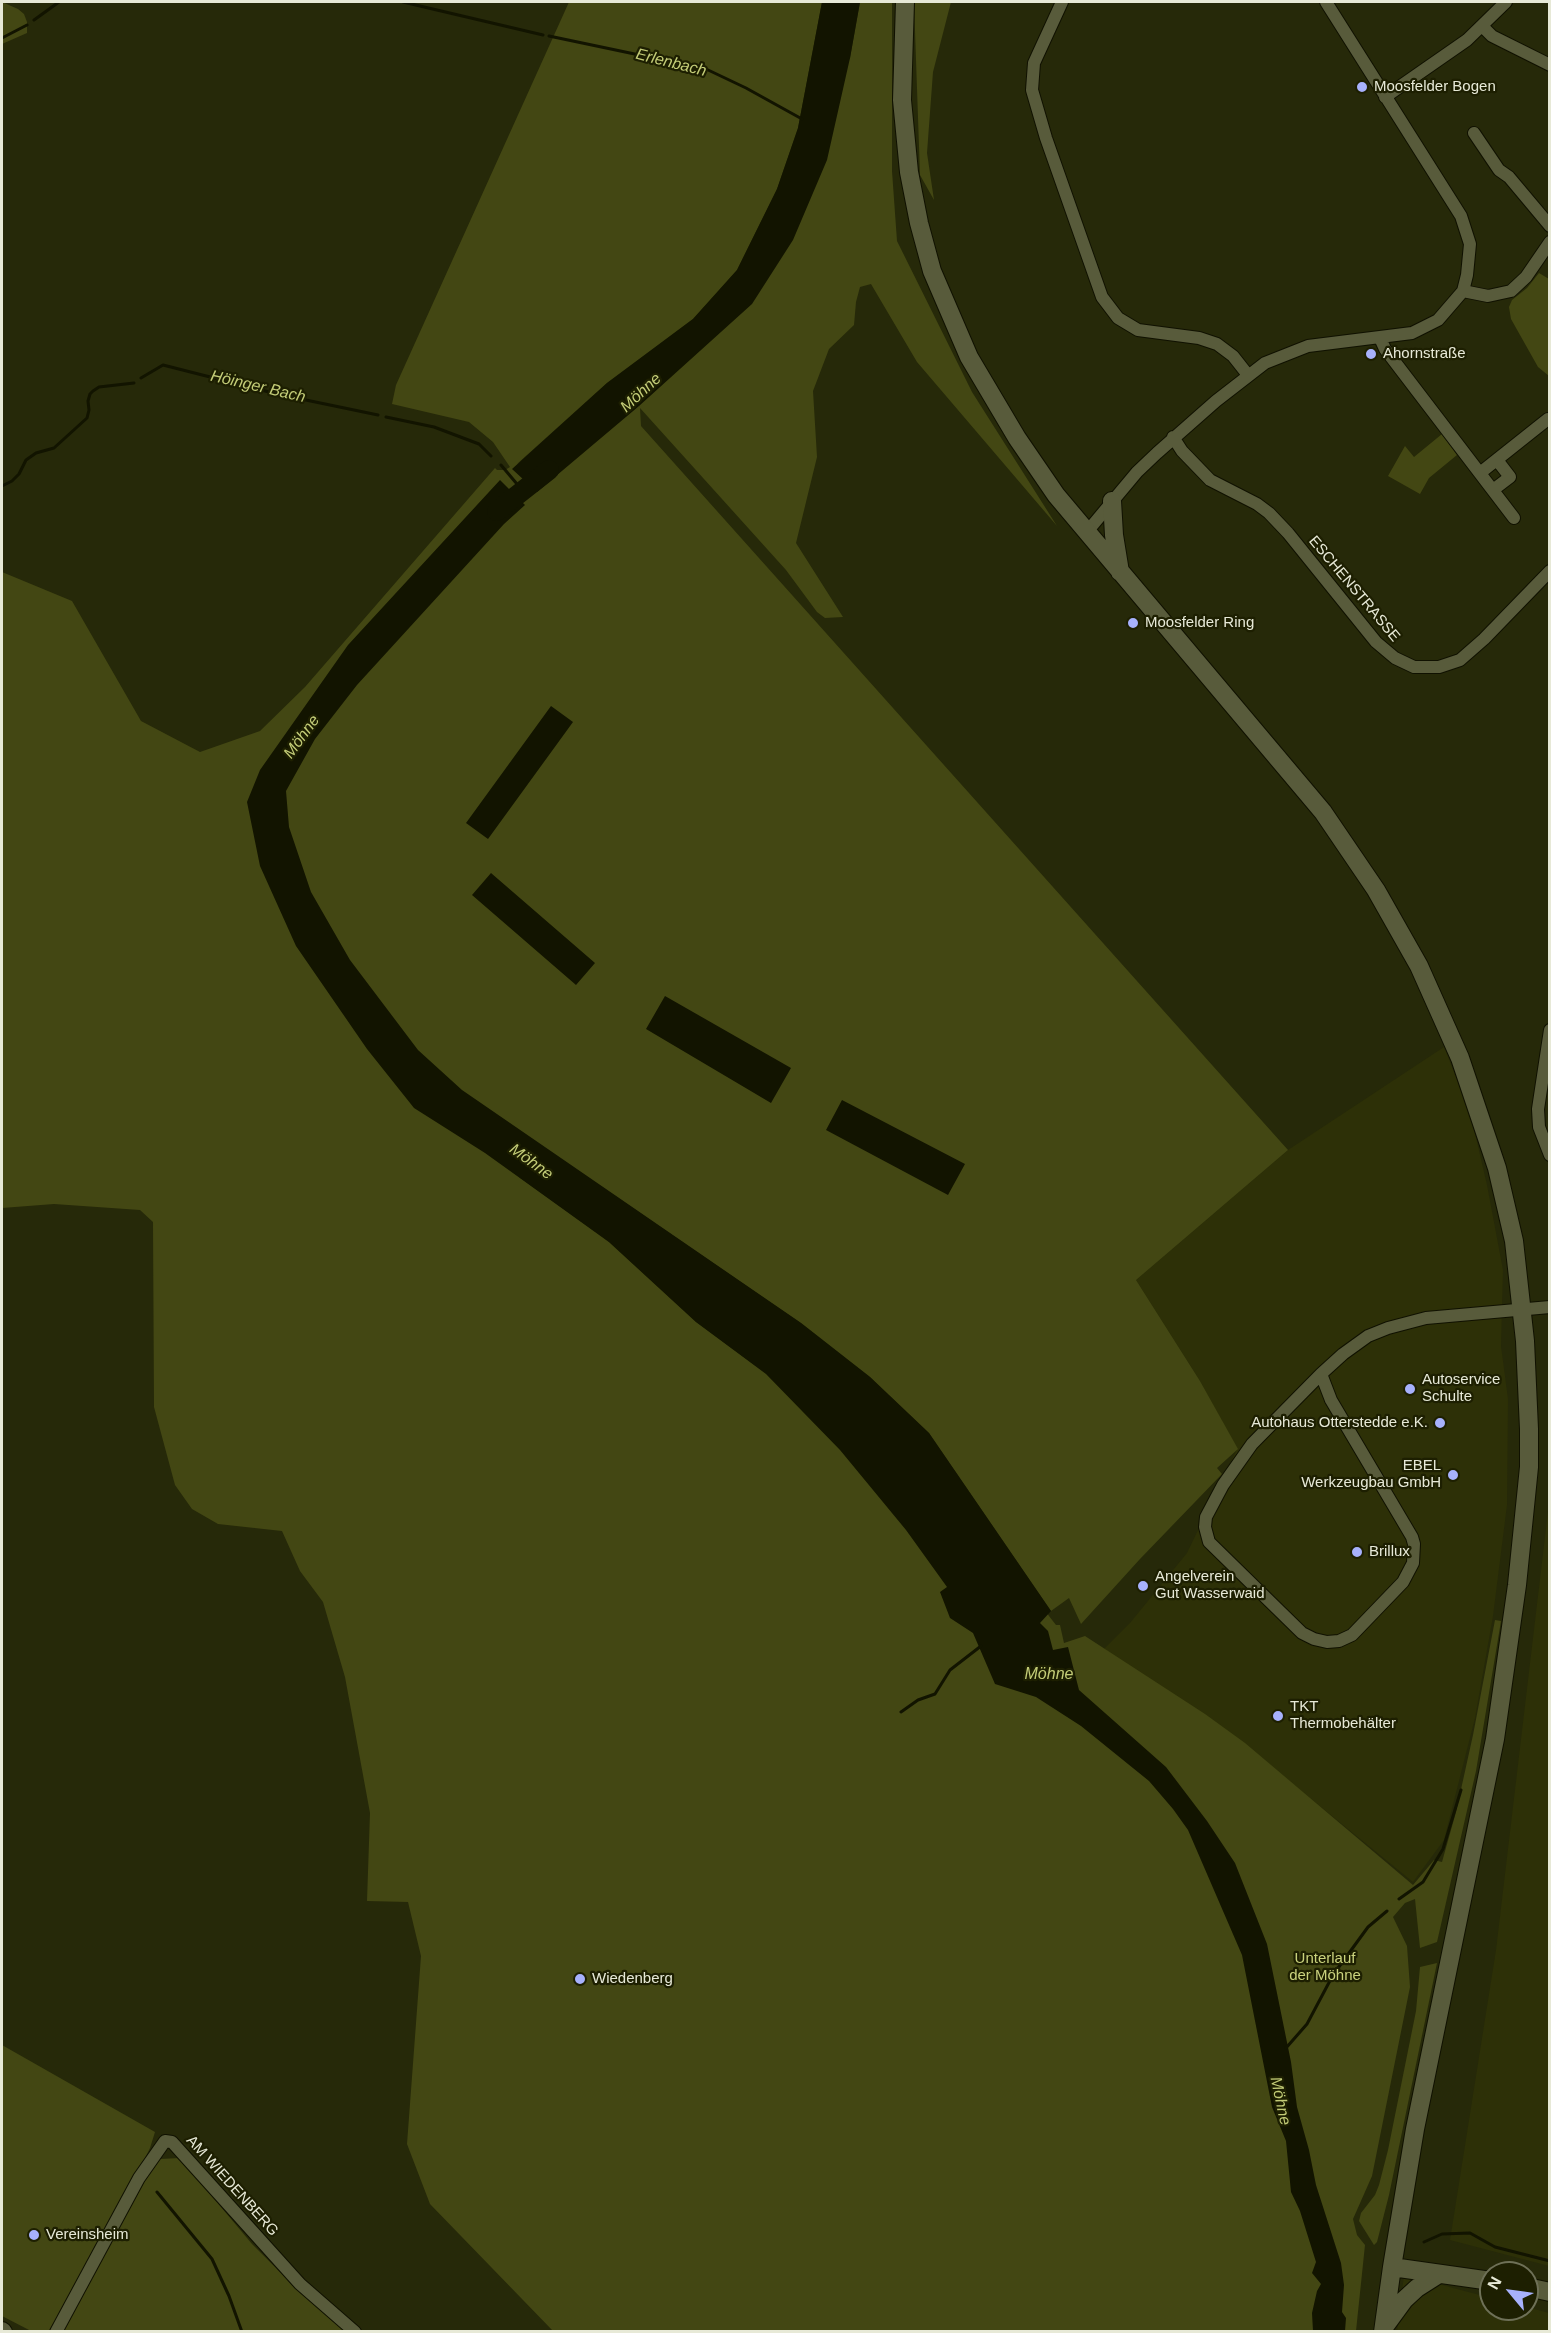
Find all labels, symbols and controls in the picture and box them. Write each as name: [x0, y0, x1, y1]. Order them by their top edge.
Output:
water label: Erlenbach: [634, 45, 708, 81]
place label: Moosfelder Bogen: [1374, 78, 1496, 96]
marker: Moosfelder Bogen: [1355, 80, 1369, 94]
place label: Ahornstraße: [1383, 345, 1466, 363]
marker: Ahornstraße: [1364, 347, 1378, 361]
water label: Höinger Bach: [209, 367, 307, 407]
water label: Möhne: [617, 369, 665, 417]
street label: ESCHENSTRASSE: [1305, 532, 1403, 646]
place label: Moosfelder Ring: [1145, 614, 1254, 632]
marker: Moosfelder Ring: [1126, 616, 1140, 630]
water label: Möhne: [280, 712, 324, 762]
water label: Möhne: [506, 1140, 556, 1184]
place label: Autoservice Schulte: [1422, 1371, 1500, 1406]
marker: Autoservice Schulte: [1403, 1382, 1417, 1396]
place label: Autohaus Otterstedde e.K.: [1251, 1414, 1428, 1432]
marker: Autohaus Otterstedde e.K.: [1433, 1416, 1447, 1430]
place label: EBEL Werkzeugbau GmbH: [1301, 1457, 1441, 1492]
marker: EBEL Werkzeugbau GmbH: [1446, 1468, 1460, 1482]
place label: Brillux: [1369, 1543, 1410, 1561]
marker: Brillux: [1350, 1545, 1364, 1559]
place label: Angelverein Gut Wasserwaid: [1155, 1568, 1264, 1603]
marker: Angelverein Gut Wasserwaid: [1136, 1579, 1150, 1593]
water label: Möhne: [1025, 1665, 1073, 1685]
place label: TKT Thermobehälter: [1290, 1698, 1396, 1733]
marker: TKT Thermobehälter: [1271, 1709, 1285, 1723]
park label: Unterlauf der Möhne: [1289, 1950, 1361, 1985]
place label: Wiedenberg: [592, 1970, 673, 1988]
marker: Wiedenberg: [573, 1972, 587, 1986]
water label: Möhne: [1266, 2075, 1294, 2127]
street label: AM WIEDENBERG: [182, 2132, 282, 2240]
place label: Vereinsheim: [46, 2226, 129, 2244]
marker: Vereinsheim: [27, 2228, 41, 2242]
north arrow: [1479, 2261, 1539, 2321]
text: N: [1484, 2274, 1505, 2292]

